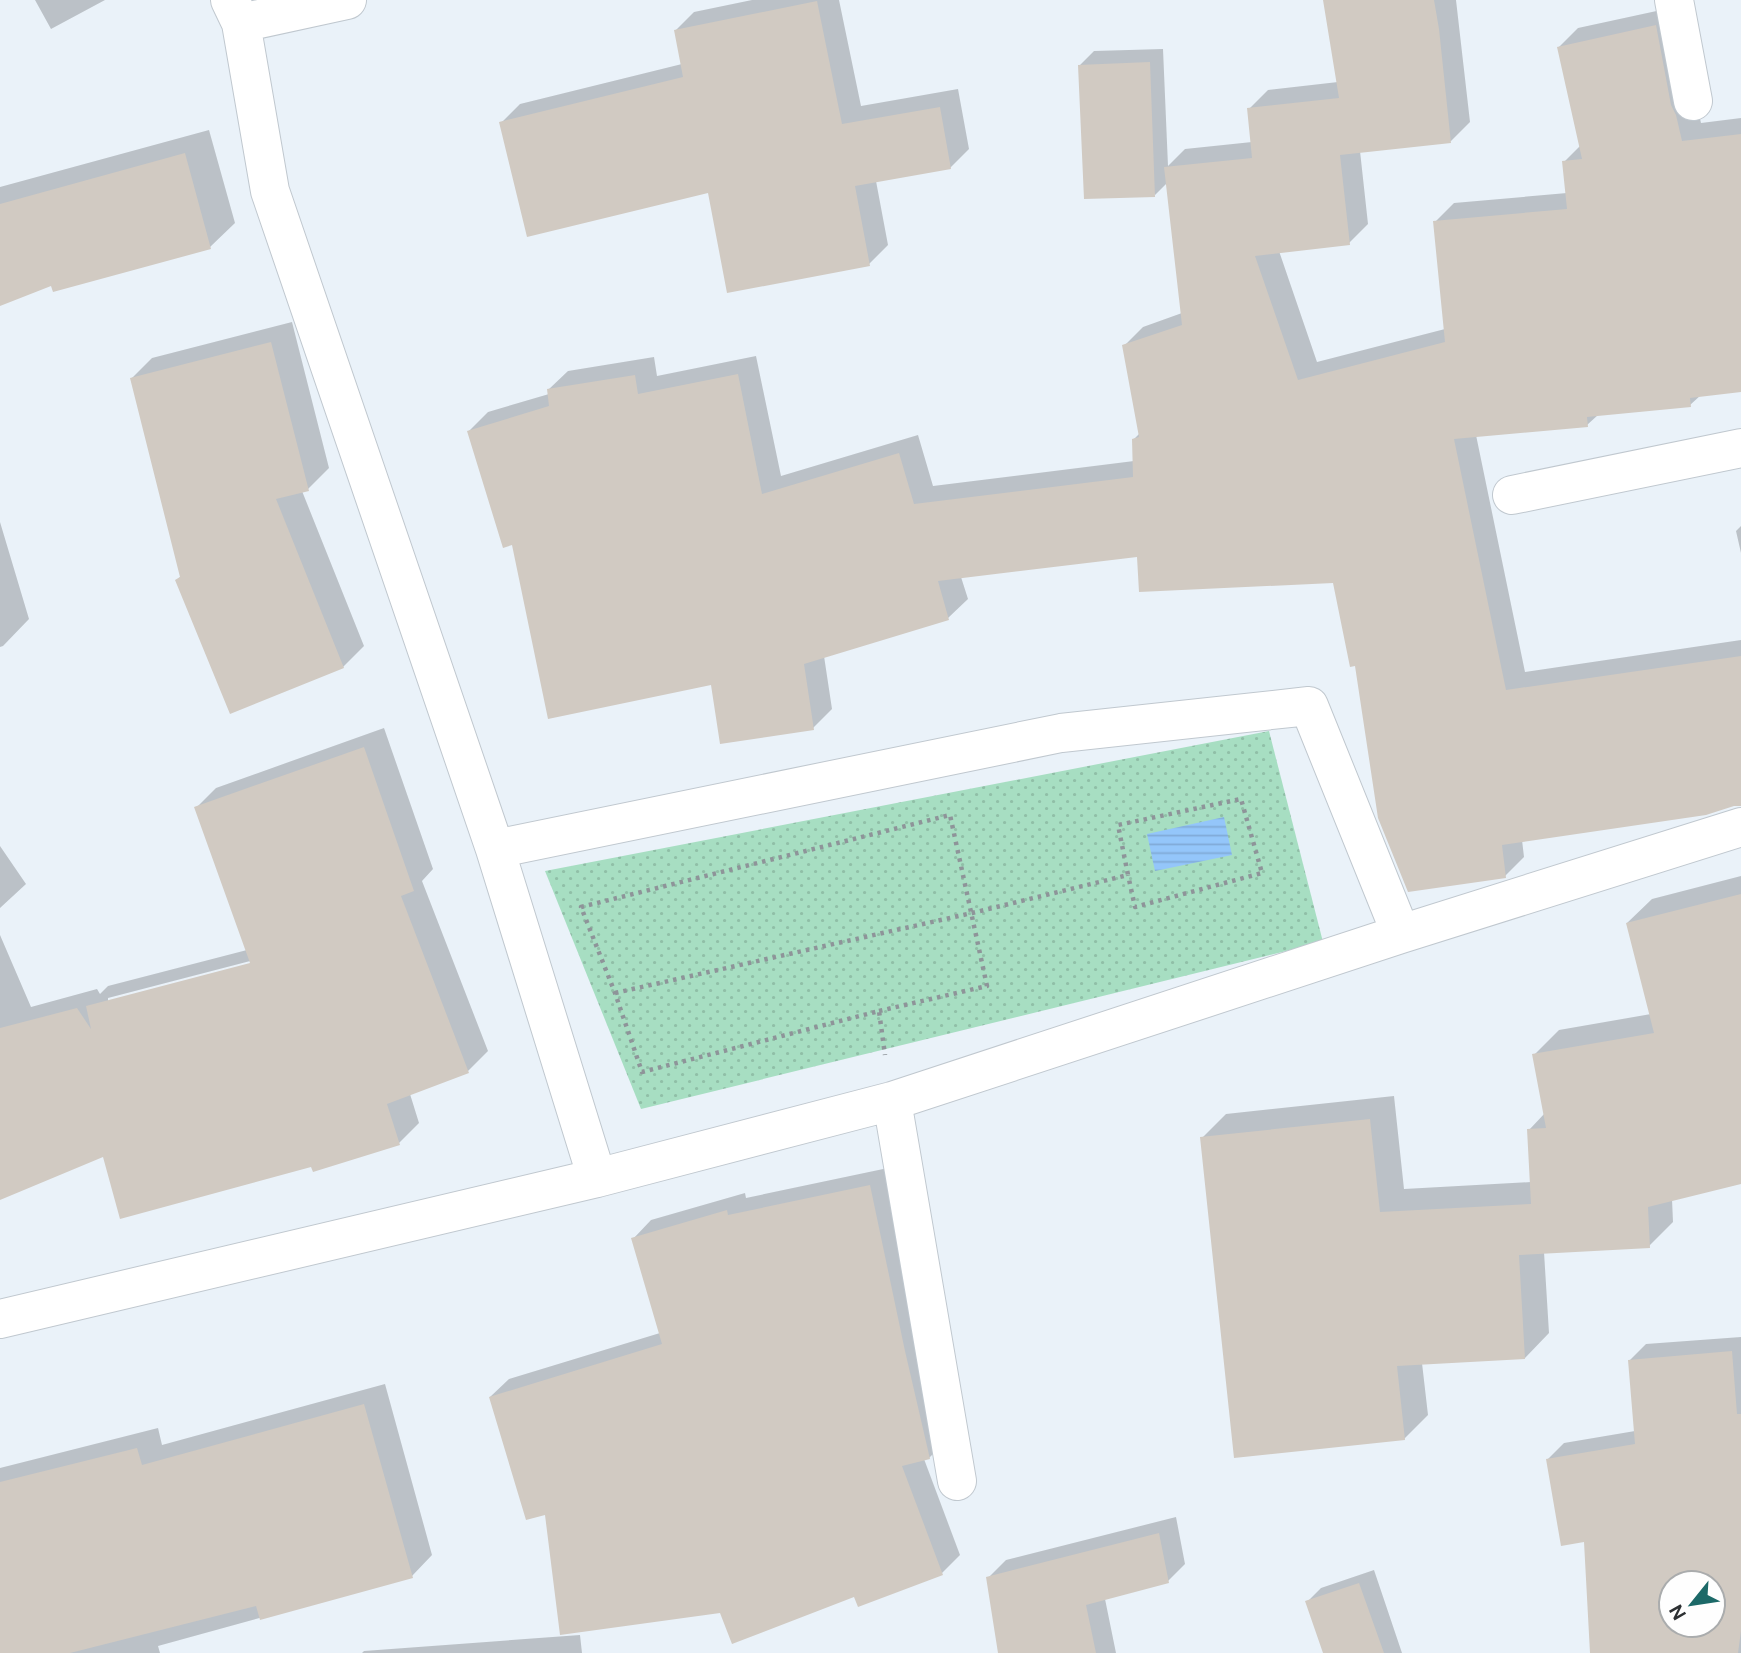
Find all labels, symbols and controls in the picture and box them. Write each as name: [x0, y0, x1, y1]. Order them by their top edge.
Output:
north arrow: [1657, 1569, 1727, 1639]
text: N: [1663, 1600, 1692, 1625]

